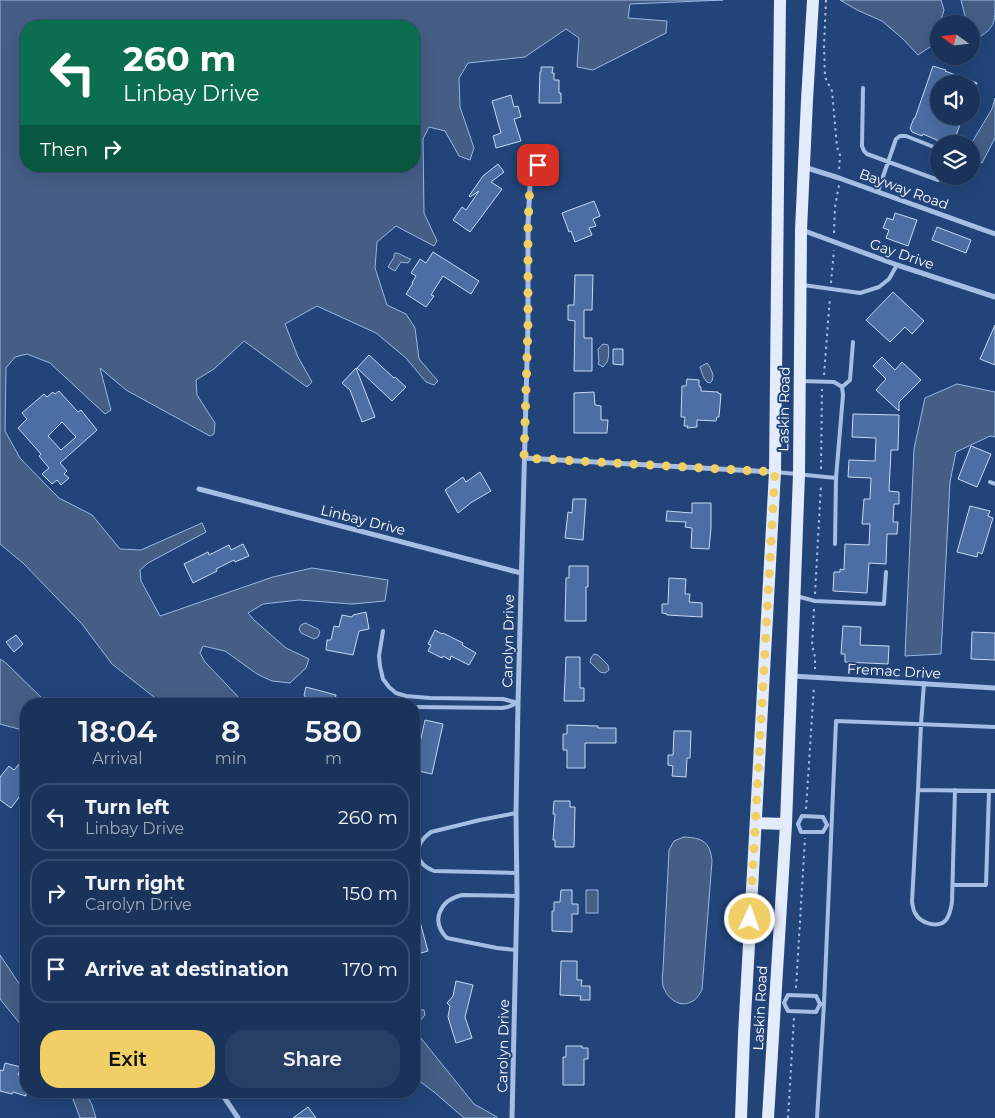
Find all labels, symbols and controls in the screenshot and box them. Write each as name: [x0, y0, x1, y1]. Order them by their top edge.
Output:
north arrow: [930, 15, 980, 65]
map controls: [930, 15, 980, 185]
text: 260 m: [123, 37, 236, 80]
icon: left: [40, 40, 105, 105]
button: sound: [930, 75, 980, 125]
text: Linbay Drive: [123, 80, 259, 107]
icon: right: [98, 135, 126, 163]
button: layers: [930, 135, 980, 185]
text: Then: [40, 138, 88, 161]
pin: [517, 144, 559, 186]
icon: arrive: [524, 151, 552, 179]
street label: Bayway Road: [857, 164, 951, 214]
street label: Gay Drive: [868, 235, 936, 273]
street label: Laskin Road: [774, 366, 794, 452]
street label: Linbay Drive: [319, 501, 407, 539]
street label: Carolyn Drive: [498, 594, 518, 688]
street label: Fremac Drive: [847, 660, 941, 682]
text: 18:04: [78, 713, 157, 750]
text: 8: [221, 713, 241, 750]
text: 580: [305, 713, 362, 750]
text: Arrival: [92, 749, 143, 768]
text: min: [215, 749, 247, 768]
text: m: [325, 749, 342, 768]
text: Turn left: [85, 796, 170, 819]
icon: left: [42, 803, 70, 831]
text: 260 m: [338, 806, 398, 829]
text: Linbay Drive: [85, 819, 184, 838]
text: Turn right: [85, 872, 185, 895]
icon: right: [42, 879, 70, 907]
text: 150 m: [343, 882, 398, 905]
position arrow: [723, 892, 775, 944]
text: Carolyn Drive: [85, 895, 192, 914]
icon: arrive: [42, 955, 70, 983]
text: Arrive at destination: [85, 958, 289, 981]
text: 170 m: [343, 958, 398, 981]
street label: Laskin Road: [749, 965, 771, 1051]
street label: Carolyn Drive: [493, 999, 513, 1093]
button: Exit: [40, 1030, 215, 1088]
button: Share: [225, 1030, 400, 1088]

